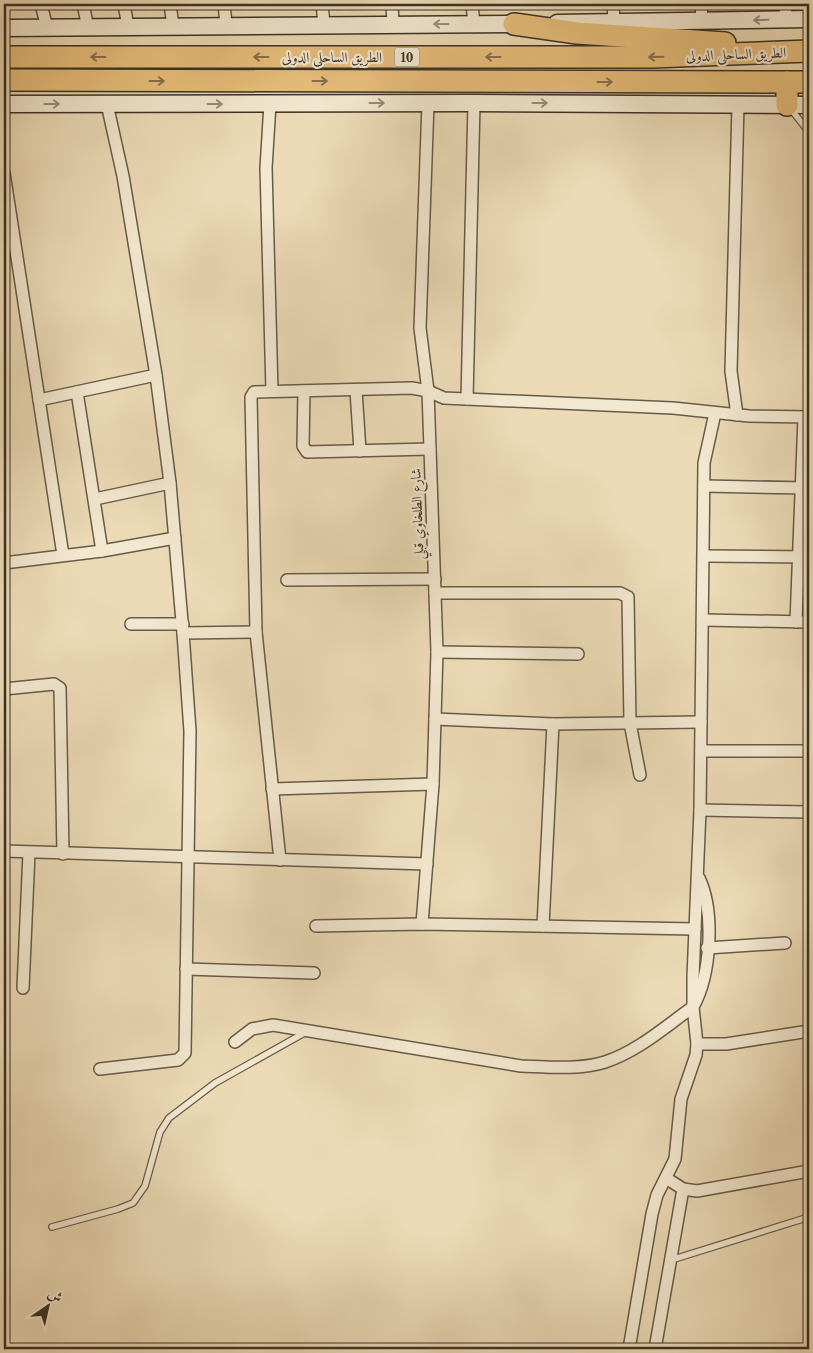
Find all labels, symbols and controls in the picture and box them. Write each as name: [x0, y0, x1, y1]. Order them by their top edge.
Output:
one-way arrow: [753, 15, 769, 25]
one-way arrow: [433, 19, 449, 29]
street label: الطريق الساحلى الدولى: [686, 43, 786, 66]
street label: الطريق الساحلى الدولى: [282, 48, 382, 67]
road number: 10: [394, 48, 420, 66]
one-way arrow: [90, 52, 106, 62]
one-way arrow: [253, 52, 269, 62]
one-way arrow: [485, 52, 502, 62]
one-way arrow: [648, 52, 664, 62]
one-way arrow: [149, 76, 165, 86]
one-way arrow: [312, 76, 328, 86]
one-way arrow: [596, 77, 613, 87]
one-way arrow: [369, 98, 385, 108]
one-way arrow: [532, 98, 548, 108]
one-way arrow: [44, 99, 60, 109]
one-way arrow: [206, 99, 223, 109]
street label: شارع الطلخاوي قبلي: [406, 468, 432, 560]
north arrow: [22, 1280, 72, 1330]
text: ش: [44, 1284, 66, 1307]

